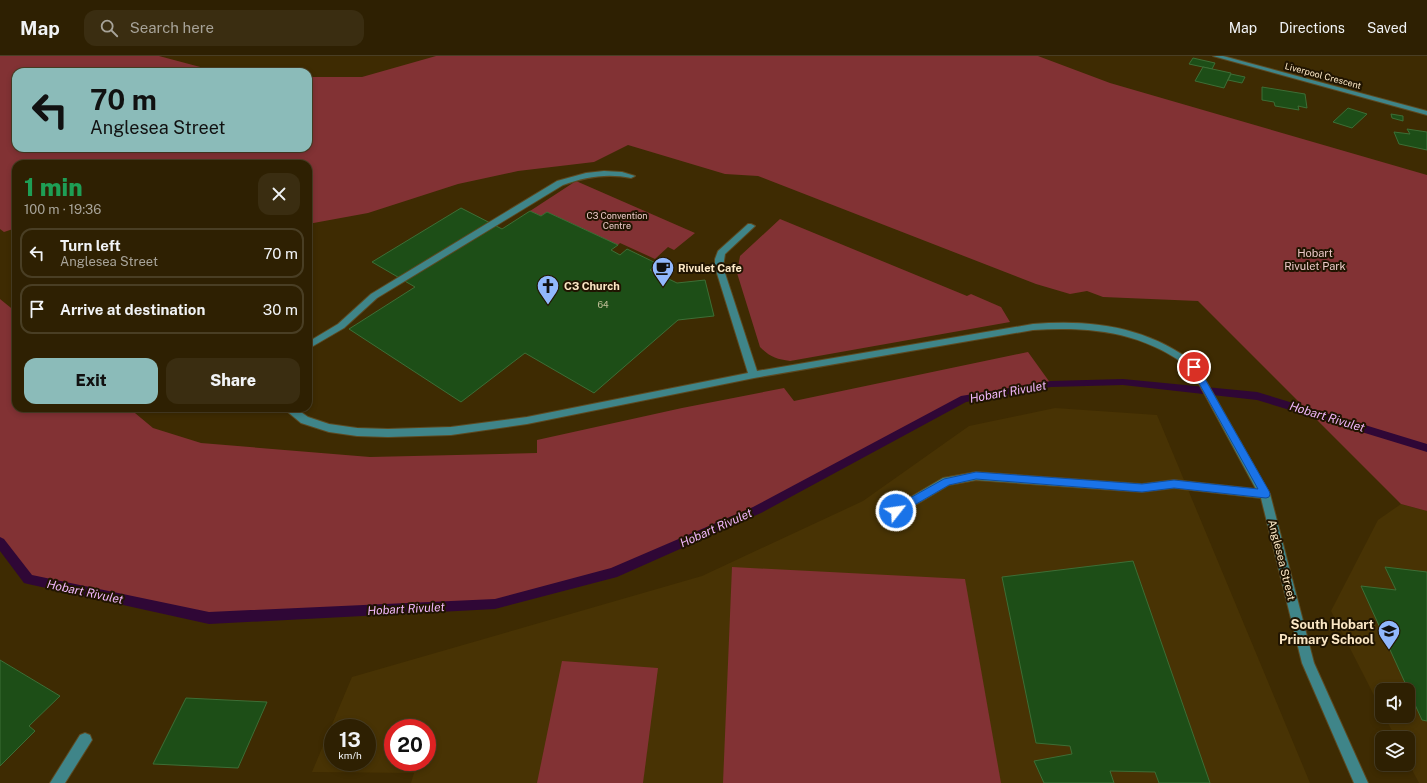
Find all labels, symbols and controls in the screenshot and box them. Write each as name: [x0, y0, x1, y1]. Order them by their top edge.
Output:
search box: [84, 10, 364, 46]
text: Map: [20, 17, 60, 39]
icon: search: [98, 17, 120, 39]
text: Search here: [130, 19, 214, 36]
text: Map: [1229, 20, 1257, 36]
text: Directions: [1279, 20, 1345, 36]
text: Saved: [1367, 20, 1407, 36]
street label: Liverpool Crescent: [1284, 60, 1363, 91]
text: 70 m: [90, 83, 157, 116]
icon: left: [24, 84, 76, 136]
text: Anglesea Street: [90, 117, 226, 138]
text: 1 min: [24, 173, 83, 201]
button: close: [258, 173, 300, 215]
text: 100 m · 19:36: [24, 202, 101, 217]
park label: C3 Convention Centre: [587, 210, 647, 231]
text: Turn left: [60, 237, 121, 254]
icon: left: [26, 242, 48, 264]
text: 70 m: [263, 245, 298, 262]
park label: Hobart Rivulet Park: [1284, 247, 1346, 272]
text: Anglesea Street: [60, 254, 158, 269]
cafe icon: Rivulet Cafe: [650, 255, 676, 288]
place label: Rivulet Cafe: [678, 262, 742, 274]
church icon: C3 Church: [535, 273, 561, 306]
place label: C3 Church: [564, 280, 620, 292]
icon: arrive: [26, 298, 48, 320]
house number: 64: [597, 299, 609, 310]
text: Arrive at destination: [60, 301, 205, 318]
text: 30 m: [263, 301, 298, 318]
pin: [1177, 350, 1211, 384]
icon: arrive: [1183, 356, 1205, 378]
button: Exit: [24, 358, 158, 404]
button: Share: [166, 358, 300, 404]
water label: Hobart Rivulet: [969, 378, 1048, 406]
water label: Hobart Rivulet: [1288, 399, 1367, 435]
position arrow: [875, 490, 917, 532]
water label: Hobart Rivulet: [678, 506, 755, 550]
street label: Anglesea Street: [1266, 518, 1298, 602]
water label: Hobart Rivulet: [46, 577, 125, 607]
water label: Hobart Rivulet: [367, 600, 446, 618]
place label: South Hobart Primary School: [1279, 617, 1374, 647]
school or university icon: South Hobart Primary School: [1376, 618, 1402, 651]
map controls: [1375, 683, 1415, 771]
button: sound: [1375, 683, 1415, 723]
speed limit sign: 20: [384, 719, 436, 771]
text: 13: [339, 728, 361, 752]
button: layers: [1375, 731, 1415, 771]
text: km/h: [338, 749, 362, 761]

